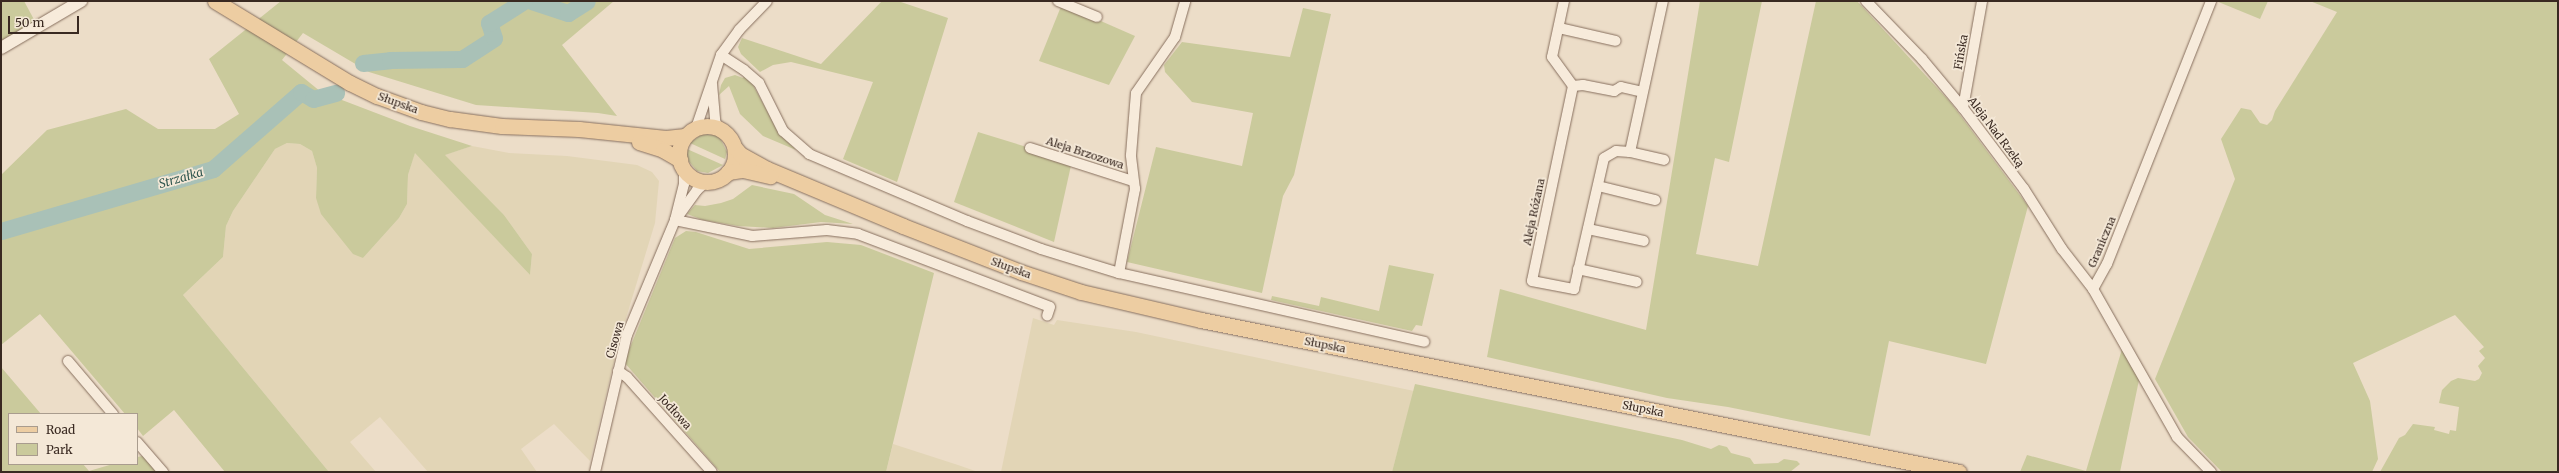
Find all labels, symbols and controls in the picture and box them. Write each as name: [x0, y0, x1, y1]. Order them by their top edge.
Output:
scale bar: [10, 8, 81, 34]
text: 50 m: [15, 15, 44, 30]
street label: Fińska: [1951, 33, 1971, 71]
street label: Słupska: [376, 90, 420, 116]
street label: Aleja Nad Rzeką: [1965, 94, 2027, 170]
street label: Aleja Brzozowa: [1045, 134, 1125, 172]
water label: Strzałka: [157, 165, 205, 191]
street label: Aleja Różana: [1520, 177, 1548, 247]
street label: Graniczna: [2085, 215, 2119, 269]
street label: Słupska: [989, 255, 1033, 281]
street label: Cisowa: [603, 320, 627, 360]
street label: Słupska: [1303, 335, 1347, 355]
street label: Jodłowa: [656, 392, 694, 432]
street label: Słupska: [1621, 399, 1665, 419]
legend: [8, 413, 138, 465]
text: Road: [46, 422, 75, 437]
text: Park: [46, 442, 73, 457]

